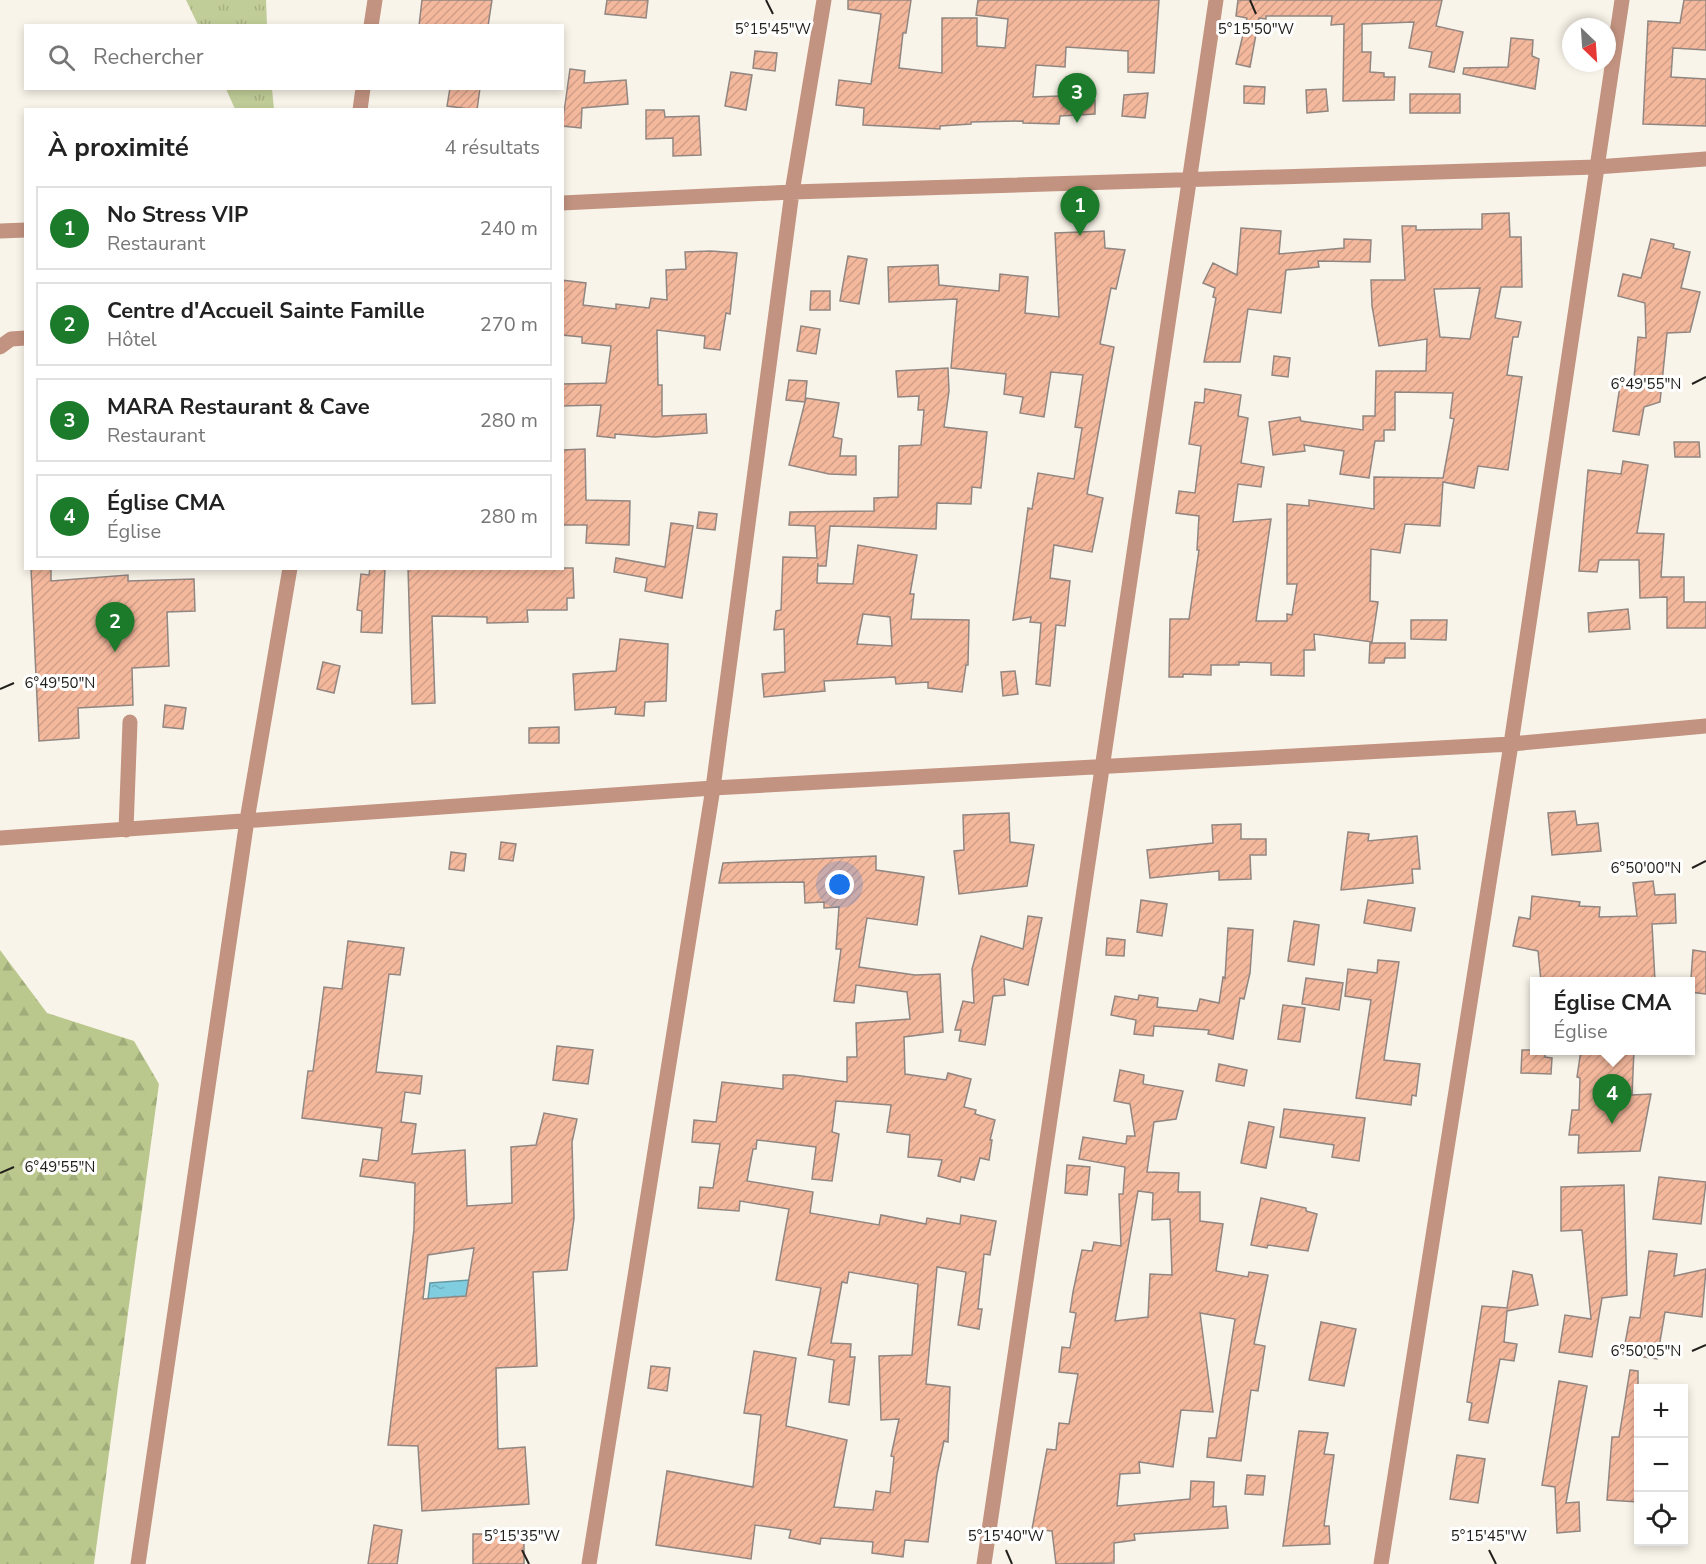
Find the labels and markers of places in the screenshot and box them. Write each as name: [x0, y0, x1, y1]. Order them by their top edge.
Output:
pin: 3: [1058, 74, 1096, 123]
pin: 1: [1060, 186, 1100, 236]
pin: 2: [96, 602, 134, 652]
pin: 4: [1592, 1074, 1632, 1124]

